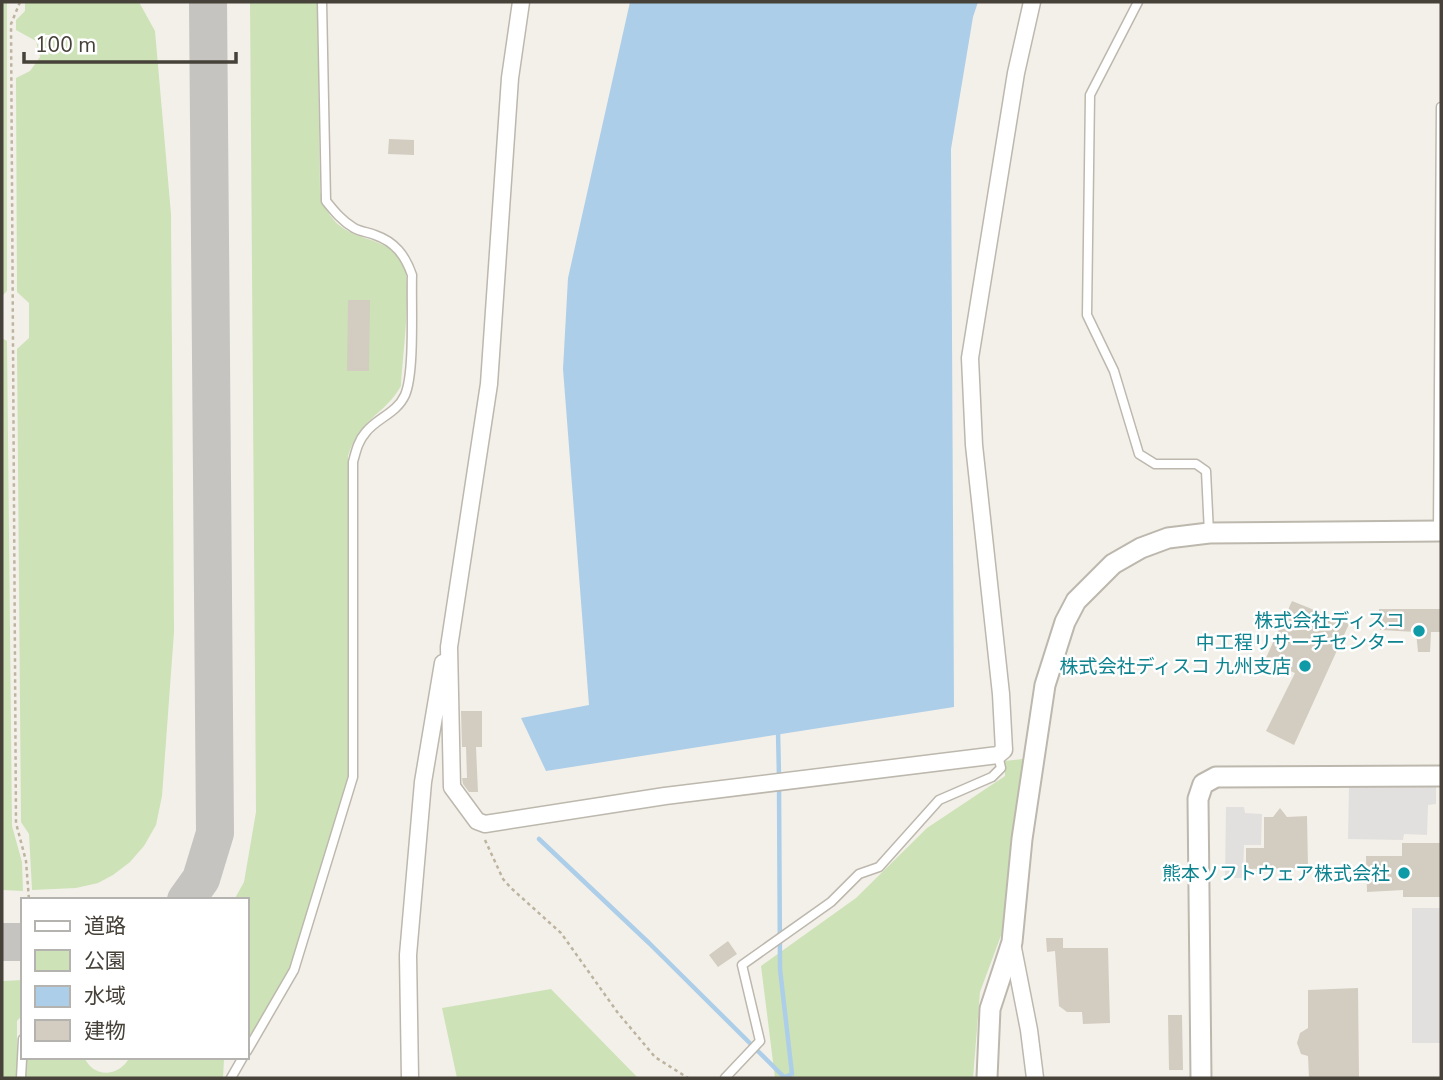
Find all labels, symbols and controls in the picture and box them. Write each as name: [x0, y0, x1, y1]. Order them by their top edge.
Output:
scale bar: [24, 21, 236, 65]
text: 100 m: [35, 31, 96, 59]
place label: 株式会社ディスコ 中工程リサーチセンター: [1196, 608, 1405, 656]
marker: 株式会社ディスコ 中工程リサーチセンター: [1411, 623, 1427, 639]
place label: 株式会社ディスコ 九州支店: [1059, 654, 1291, 680]
marker: 株式会社ディスコ 九州支店: [1297, 658, 1313, 674]
place label: 熊本ソフトウェア株式会社: [1162, 861, 1390, 887]
marker: 熊本ソフトウェア株式会社: [1396, 865, 1412, 881]
legend: [21, 898, 248, 1059]
text: 道路: [84, 912, 126, 940]
text: 公園: [84, 947, 126, 975]
text: 水域: [84, 982, 126, 1010]
text: 建物: [84, 1017, 126, 1045]

